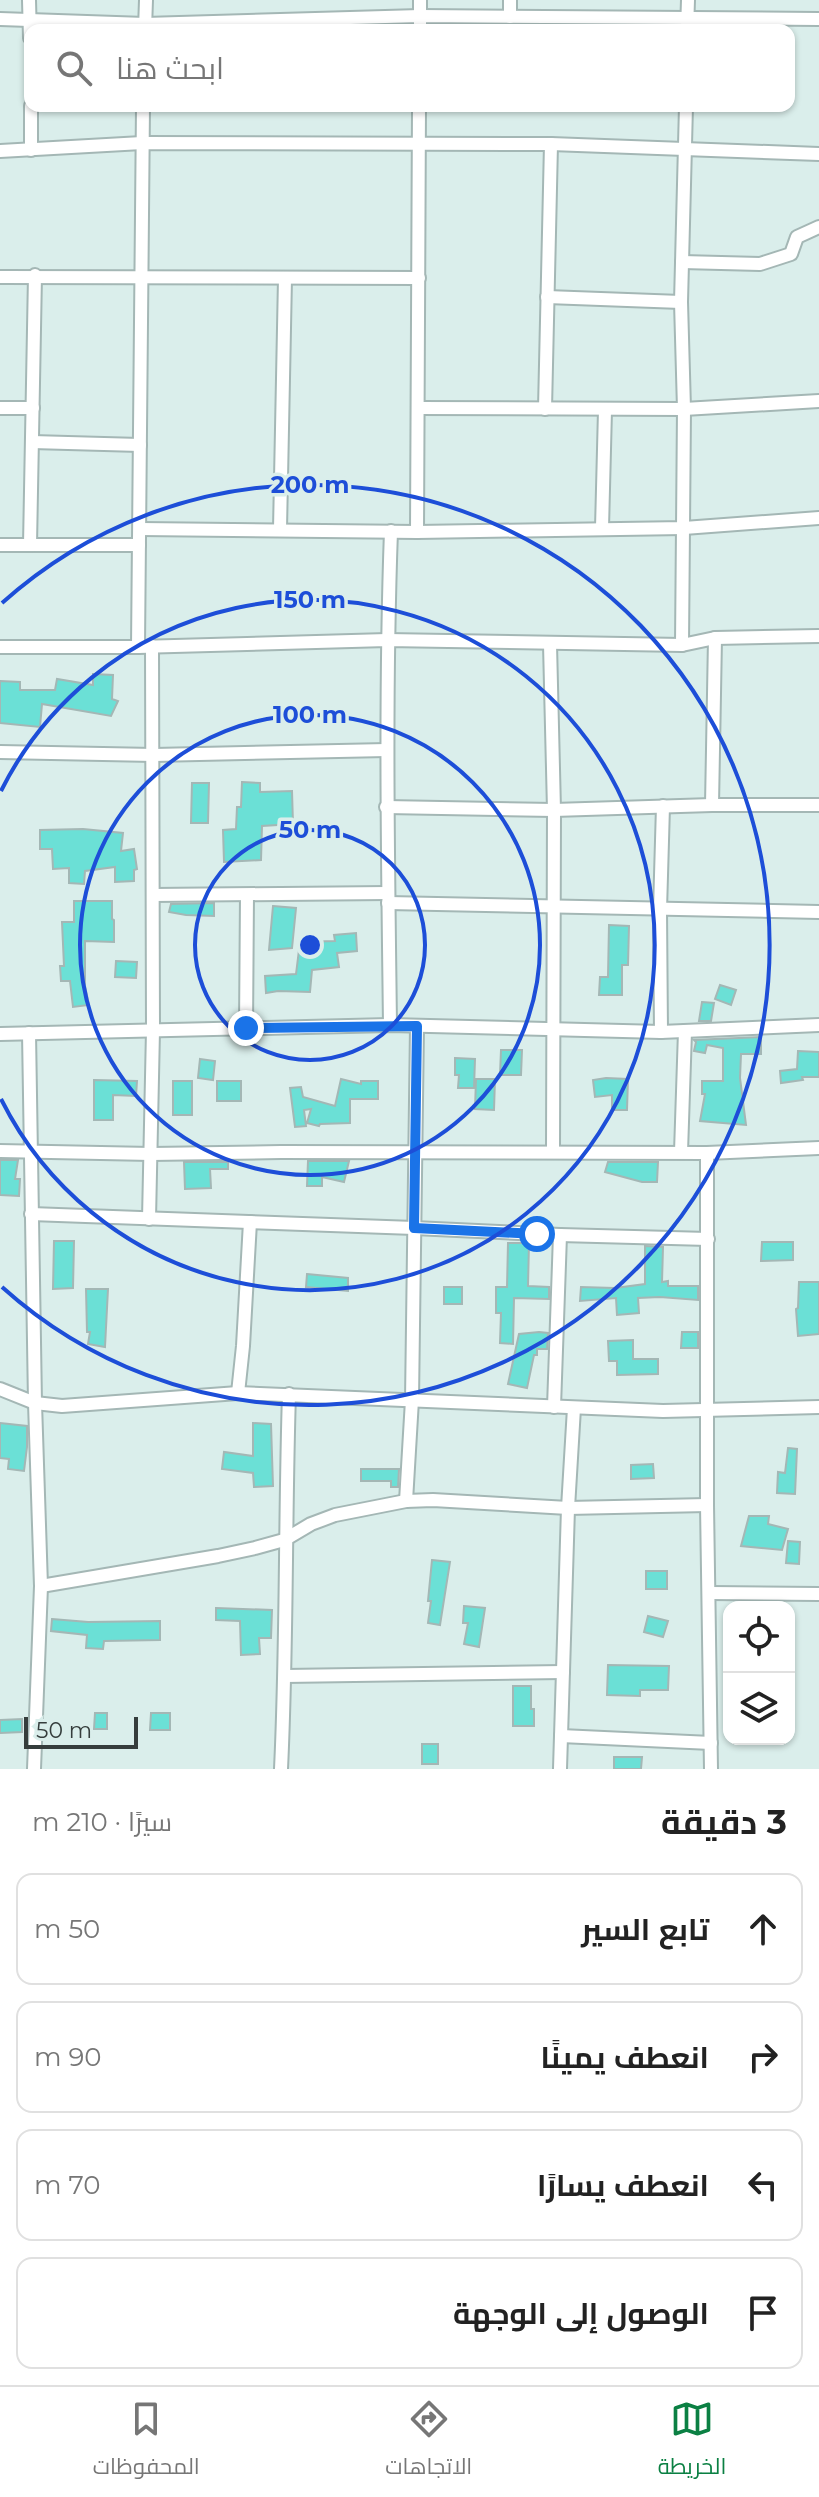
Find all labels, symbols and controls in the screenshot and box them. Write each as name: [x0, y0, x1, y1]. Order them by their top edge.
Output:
search box: [24, 24, 795, 112]
icon: search: [52, 46, 96, 90]
text: ابحث هنا: [116, 50, 224, 87]
text: 200 m: [271, 470, 349, 499]
text: 150 m: [274, 585, 346, 614]
text: 100 m: [273, 700, 347, 729]
text: 50 m: [279, 815, 341, 844]
centre of rings: [296, 931, 324, 959]
route end: [228, 1010, 264, 1046]
route start: [519, 1216, 555, 1252]
map controls: [723, 1601, 795, 1745]
button: locate: [723, 1601, 795, 1673]
button: layers: [723, 1673, 795, 1745]
scale bar: [24, 1713, 138, 1749]
text: 50 m: [36, 1717, 92, 1744]
text: 3 دقيقة: [661, 1801, 787, 1843]
text: سيرًا · 210 m: [32, 1806, 172, 1838]
icon: ahead: [741, 1907, 785, 1951]
text: تابع السير: [581, 1911, 709, 1948]
text: 50 m: [34, 1913, 100, 1945]
icon: right: [741, 2035, 785, 2079]
text: انعطف يمينًا: [541, 2039, 709, 2076]
text: 90 m: [34, 2041, 101, 2073]
icon: left: [741, 2163, 785, 2207]
text: انعطف يسارًا: [537, 2167, 709, 2204]
text: 70 m: [34, 2169, 100, 2201]
icon: arrive: [741, 2291, 785, 2335]
text: الوصول إلى الوجهة: [453, 2295, 709, 2332]
tab: المحفوظات: [93, 2397, 200, 2487]
tab: الاتجاهات: [385, 2397, 472, 2487]
tab: الخريطة: [658, 2397, 726, 2487]

